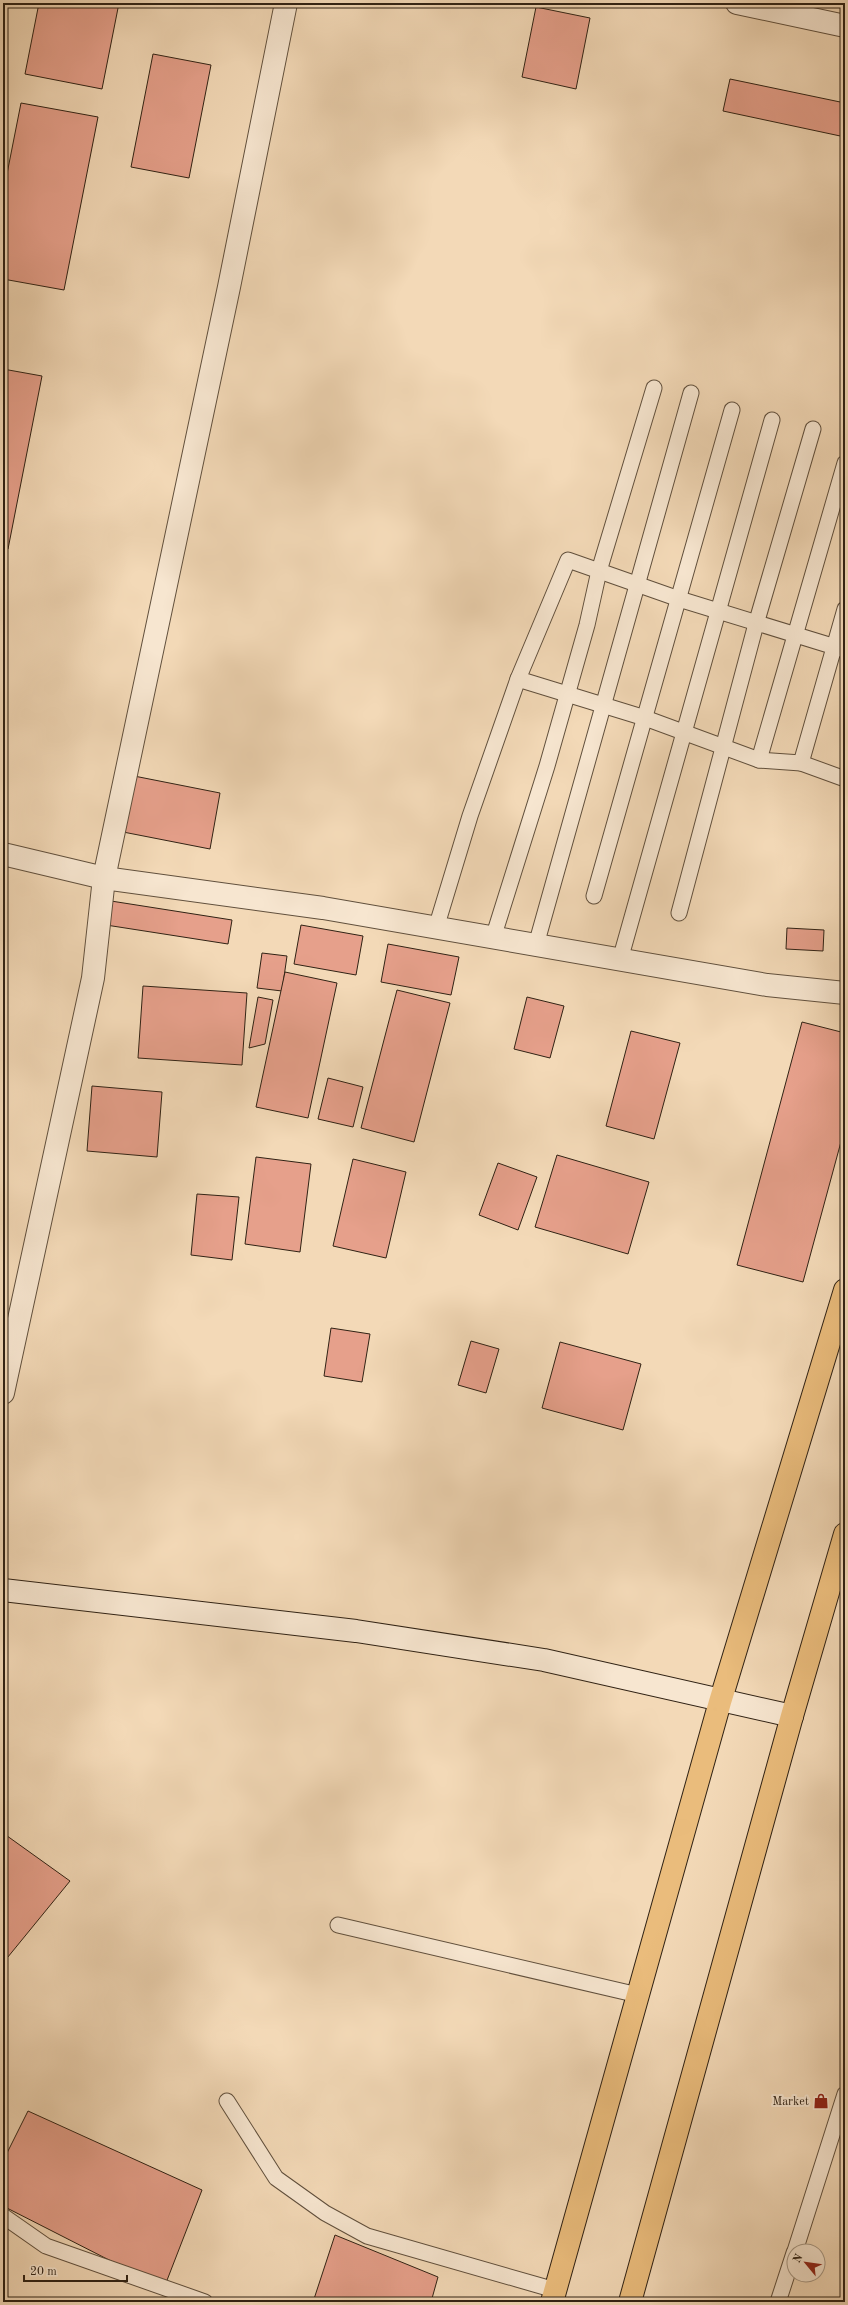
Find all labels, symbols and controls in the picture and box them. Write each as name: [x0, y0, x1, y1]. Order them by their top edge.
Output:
shop icon: Market: [812, 2092, 830, 2110]
place label: Market: [772, 2096, 809, 2108]
north arrow: [786, 2243, 826, 2283]
text: N: [792, 2252, 806, 2265]
scale bar: [24, 2257, 127, 2283]
text: 20 m: [30, 2266, 57, 2278]

